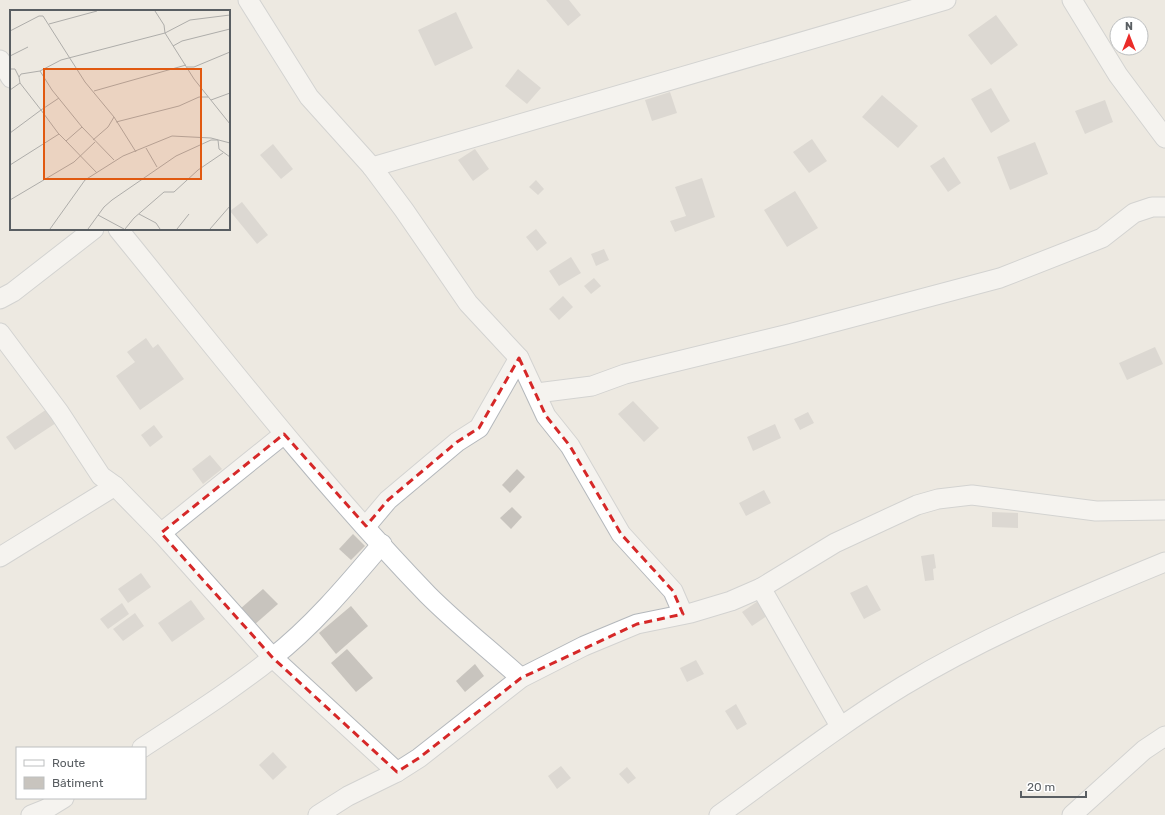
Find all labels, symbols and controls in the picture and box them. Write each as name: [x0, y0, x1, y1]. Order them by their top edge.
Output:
inset map: [10, 10, 230, 230]
north arrow: [1109, 16, 1149, 56]
text: N: [1125, 20, 1133, 33]
legend: [16, 747, 146, 799]
text: Route: [52, 756, 86, 770]
scale bar: [1021, 773, 1086, 799]
text: Bâtiment: [52, 776, 104, 790]
text: 20 m: [1027, 780, 1055, 794]

